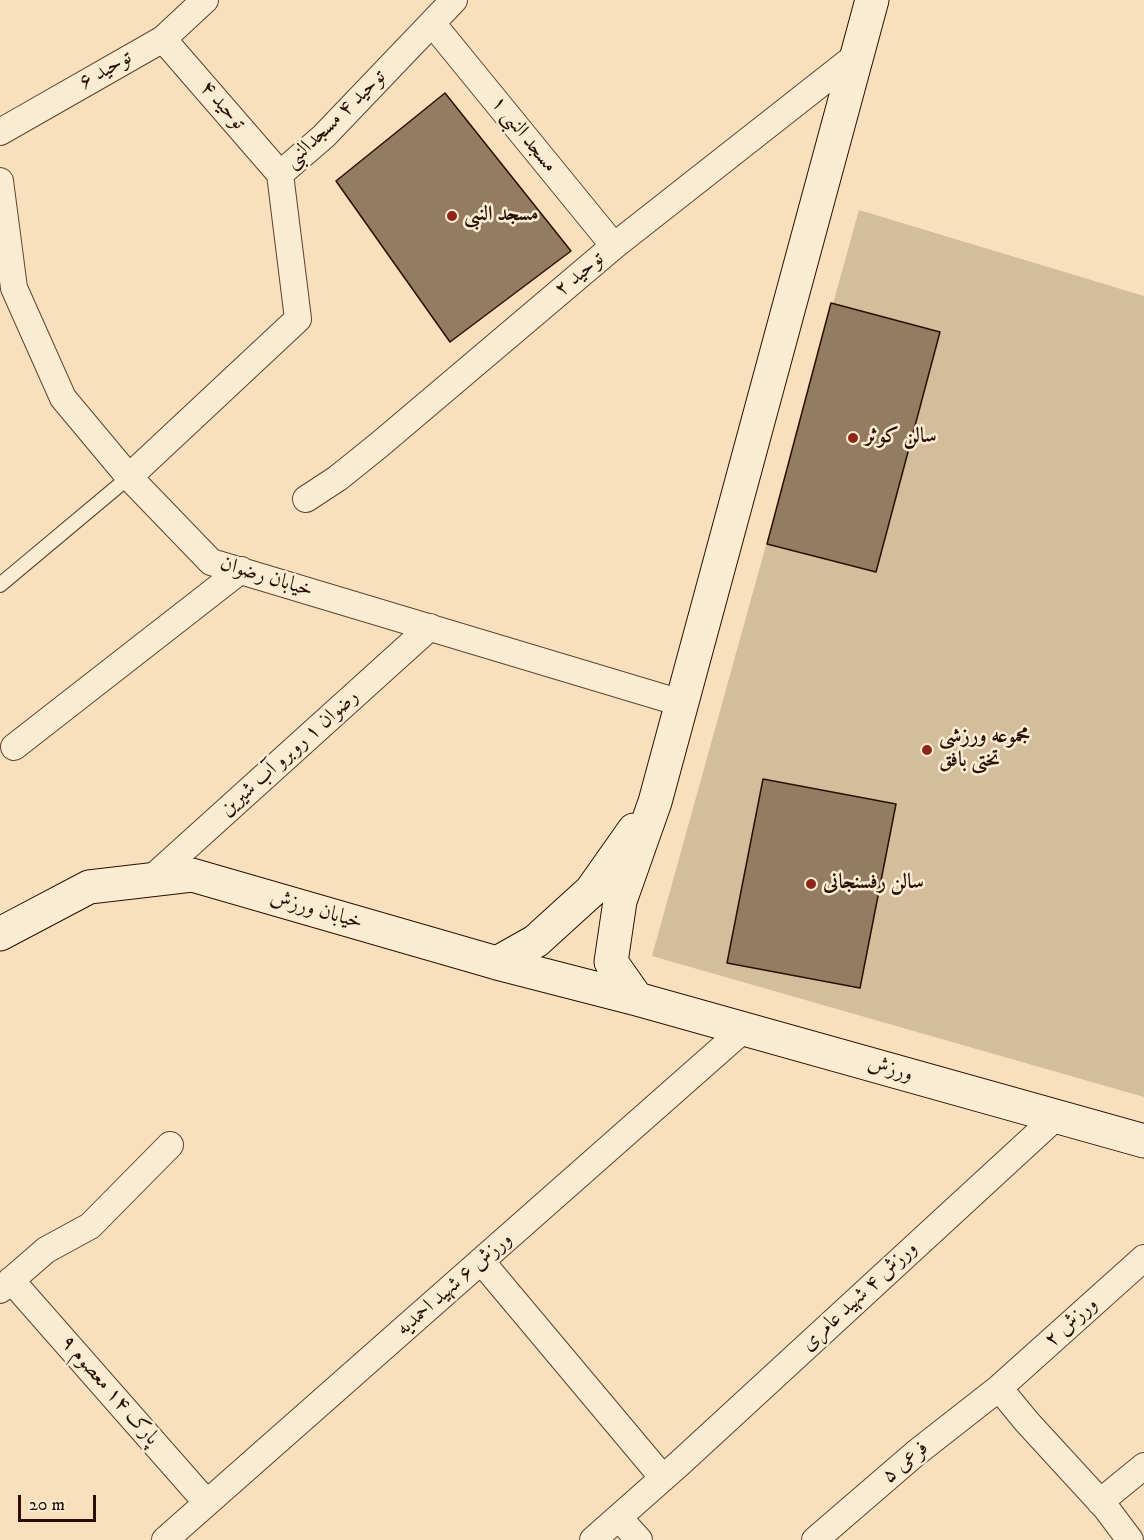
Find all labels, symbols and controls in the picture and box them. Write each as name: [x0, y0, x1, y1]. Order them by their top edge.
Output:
street label: توحید ۶: [75, 46, 137, 96]
street label: توحید ۴ مسجدالنبی: [280, 65, 392, 175]
street label: توحید ۴: [194, 76, 250, 136]
street label: مسجد النبی ۱: [485, 92, 561, 178]
place label: مسجد النبی: [464, 203, 538, 229]
marker: مسجد النبی: [445, 209, 459, 223]
street label: توحید ۲: [550, 247, 610, 303]
place label: سالن کوثر: [865, 425, 937, 451]
marker: سالن کوثر: [846, 431, 860, 445]
street label: خیابان رضوان: [216, 552, 316, 604]
street label: رضوان ۱ روبرو آب شیرین: [215, 685, 365, 823]
place label: مجموعه ورزشی تختی بافق: [939, 725, 1030, 775]
marker: مجموعه ورزشی تختی بافق: [920, 743, 934, 757]
place label: سالن رفسنجانی: [823, 871, 924, 897]
marker: سالن رفسنجانی: [804, 877, 818, 891]
street label: خیابان ورزش: [267, 886, 365, 936]
street label: ورزش: [864, 1052, 916, 1088]
street label: ورزش ۶ شهید احمدیه: [392, 1228, 518, 1342]
street label: ورزش ۴ شهید عامری: [797, 1237, 923, 1357]
street label: ورزش ۲: [1040, 1293, 1104, 1353]
street label: پارک ۱۴ معصوم ۹: [54, 1331, 164, 1451]
street label: فرعی ۵: [878, 1436, 934, 1490]
scale bar: [21, 1483, 99, 1521]
text: 20 m: [29, 1494, 65, 1516]

